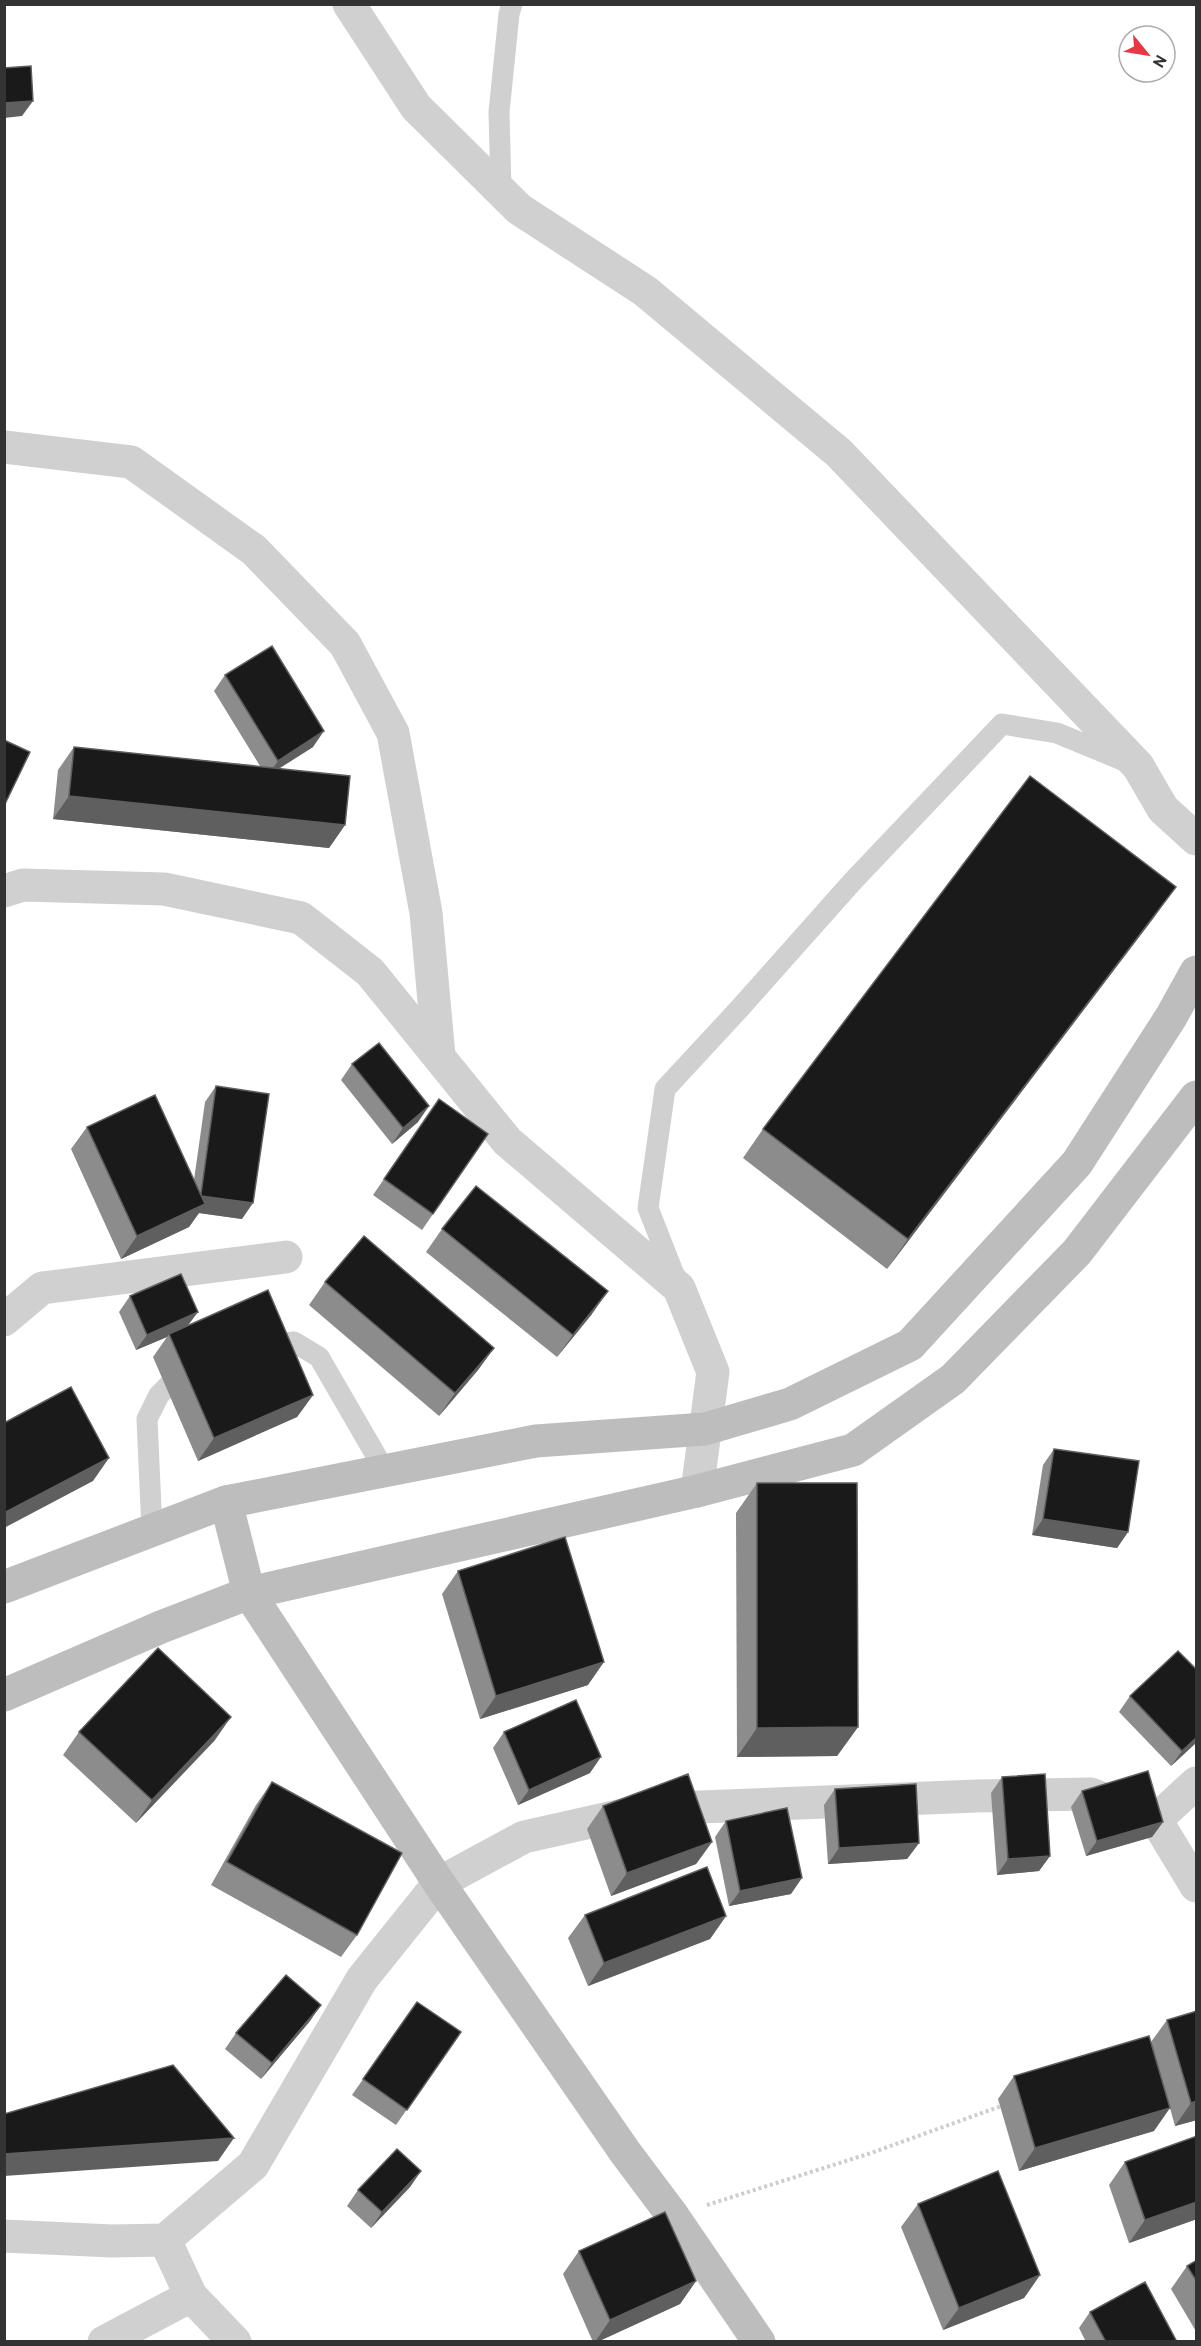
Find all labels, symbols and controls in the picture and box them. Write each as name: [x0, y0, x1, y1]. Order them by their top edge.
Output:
north arrow: [1117, 24, 1177, 84]
text: N: [1147, 51, 1170, 70]

